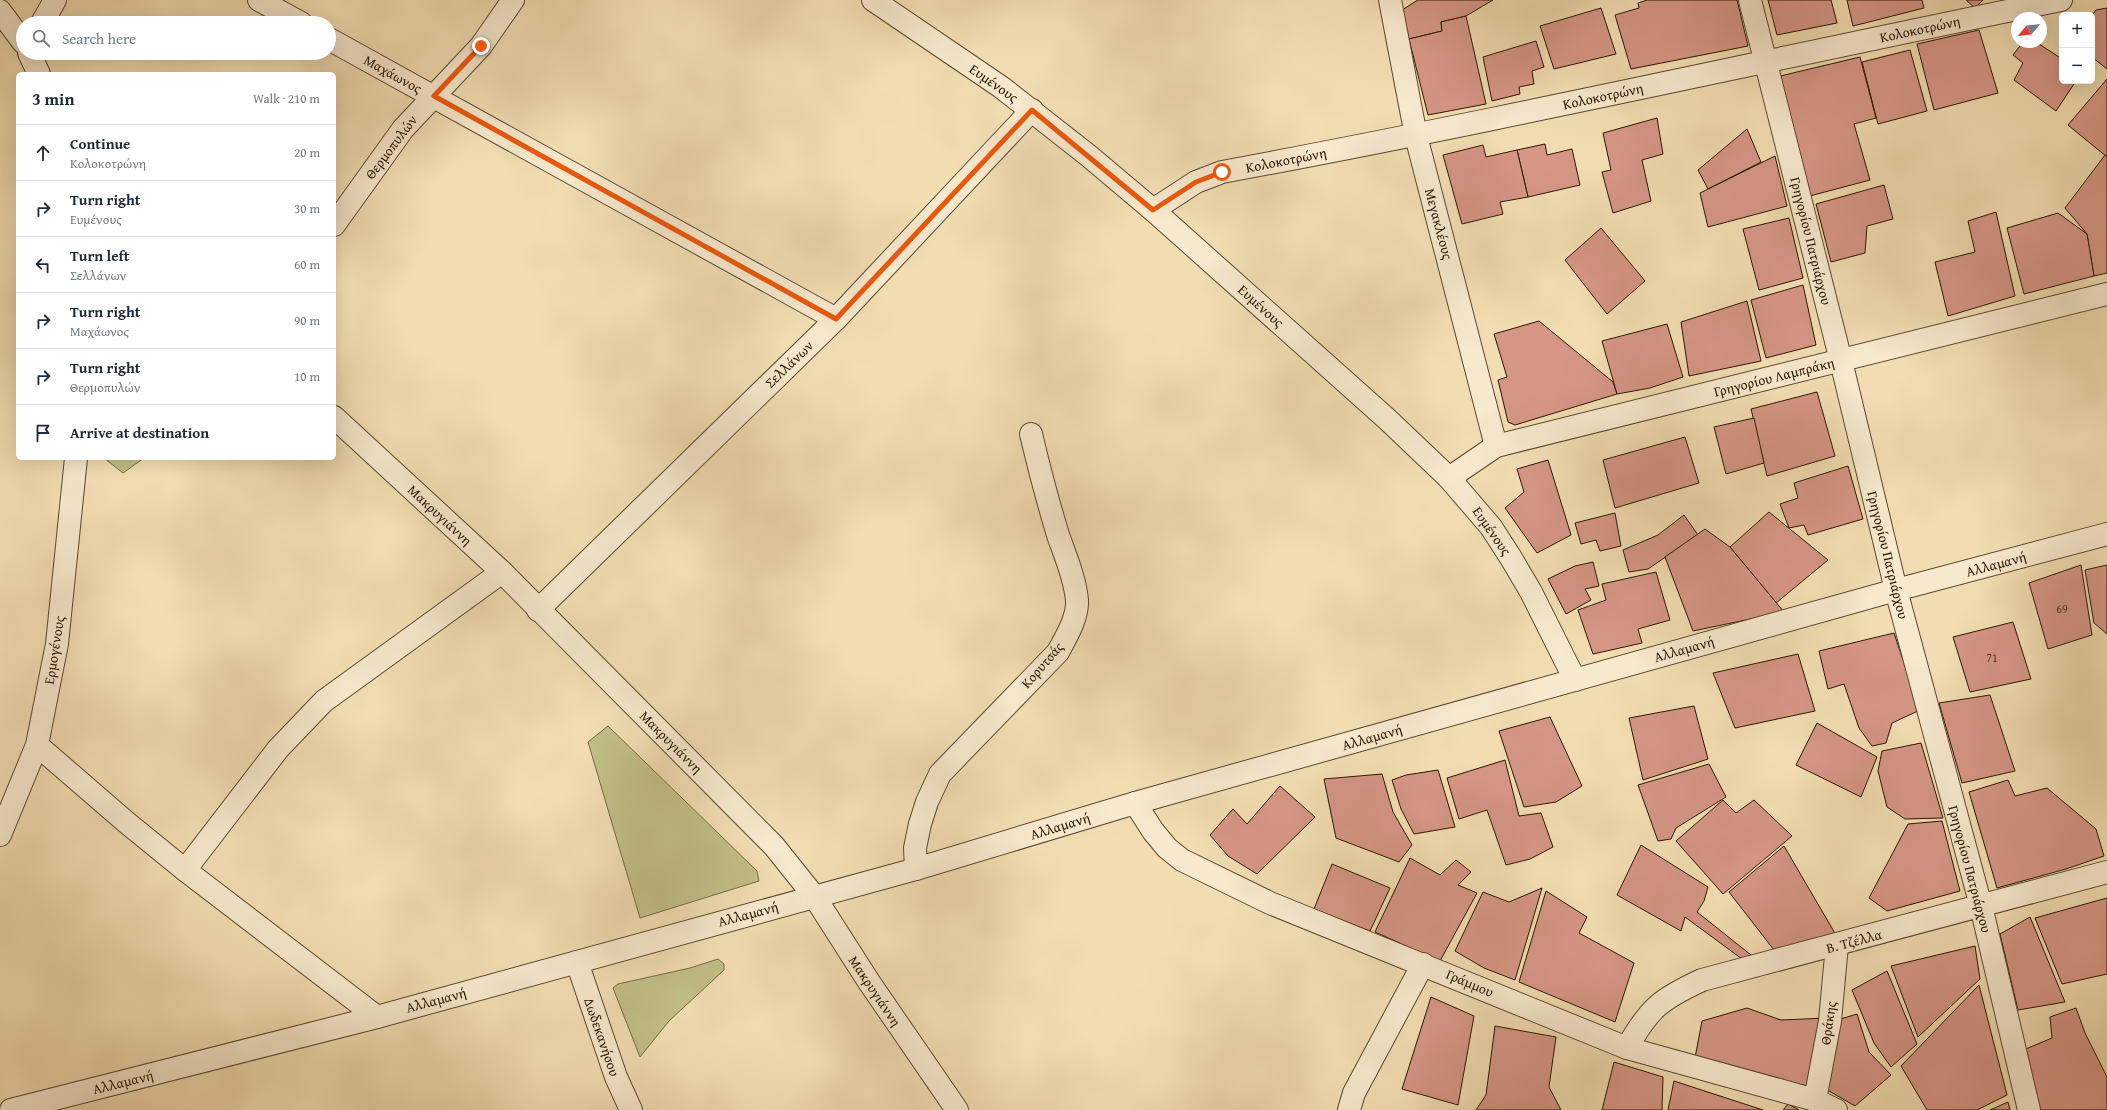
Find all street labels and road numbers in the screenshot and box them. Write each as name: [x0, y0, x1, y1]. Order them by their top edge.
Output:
street label: Κολοκοτρώνη: [1878, 11, 1962, 47]
street label: Μαχάωνος: [360, 50, 426, 98]
street label: Ευμένους: [965, 59, 1023, 107]
street label: Κολοκοτρώνη: [1561, 78, 1645, 114]
street label: Θερμοπυλών: [360, 111, 422, 183]
street label: Κολοκοτρώνη: [1244, 142, 1328, 178]
street label: Γρηγορίου Πατριάρχου: [1785, 175, 1837, 307]
street label: Μεγακλέους: [1420, 186, 1458, 262]
street label: Ευμένους: [1234, 280, 1288, 332]
street label: Σελλάνων: [760, 336, 818, 392]
street label: Γρηγορίου Λαμπράκη: [1712, 352, 1836, 402]
street label: Μακρυγιάννη: [403, 480, 477, 550]
street label: Γρηγορίου Πατριάρχου: [1862, 489, 1914, 621]
street label: Ευμένους: [1468, 502, 1516, 560]
street label: Αλλαμανή: [1964, 546, 2028, 582]
street label: Ερμογένους: [39, 614, 69, 686]
street label: Αλλαμανή: [1652, 631, 1716, 667]
street label: Κορυτσάς: [1016, 637, 1068, 693]
street label: Μακρυγιάννη: [635, 706, 707, 778]
street label: Αλλαμανή: [1340, 719, 1404, 755]
street label: Γρηγορίου Πατριάρχου: [1943, 803, 1997, 935]
street label: Αλλαμανή: [1028, 807, 1092, 845]
street label: Αλλαμανή: [716, 896, 780, 932]
street label: Β. Τζέλλα: [1824, 924, 1884, 958]
street label: Μακρυγιάννη: [844, 952, 906, 1030]
street label: Γράμμου: [1443, 964, 1497, 1002]
street label: Αλλαμανή: [404, 982, 468, 1018]
street label: Δωδεκανήσου: [579, 995, 625, 1079]
street label: Θράκης: [1815, 1000, 1841, 1046]
street label: Αλλαμανή: [91, 1065, 155, 1099]

